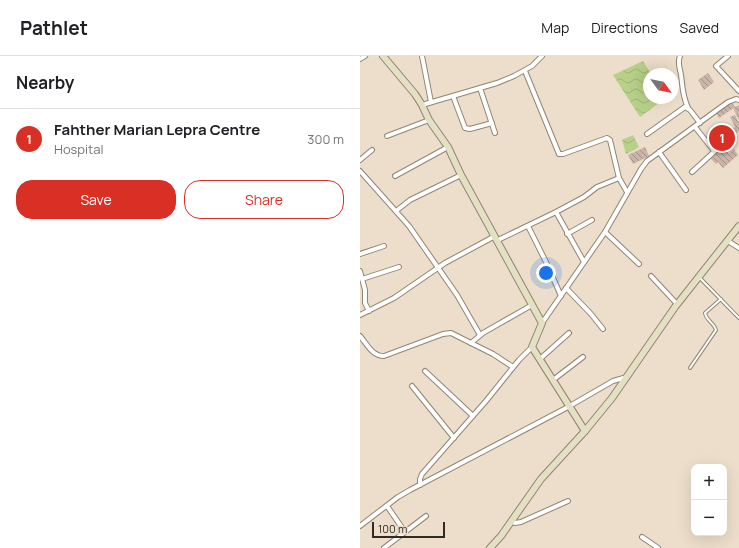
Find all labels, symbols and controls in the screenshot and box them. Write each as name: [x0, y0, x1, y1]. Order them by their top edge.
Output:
text: Pathlet: [20, 15, 88, 41]
text: Map: [541, 18, 569, 37]
text: Directions: [591, 18, 658, 37]
text: Saved: [680, 18, 719, 37]
north arrow: [643, 68, 679, 104]
text: Nearby: [16, 71, 74, 94]
text: Fahther Marian Lepra Centre: [54, 119, 260, 140]
pin: 1: [709, 123, 735, 153]
text: 1: [26, 130, 32, 148]
text: 300 m: [307, 130, 344, 148]
text: Hospital: [54, 140, 104, 158]
button: Save: [16, 180, 176, 219]
button: Share: [184, 180, 344, 219]
your location: [536, 263, 556, 283]
map controls: [691, 464, 727, 536]
button: +: [691, 464, 727, 500]
button: −: [691, 500, 727, 536]
scale bar: [372, 520, 445, 539]
text: 100 m: [378, 521, 407, 536]

